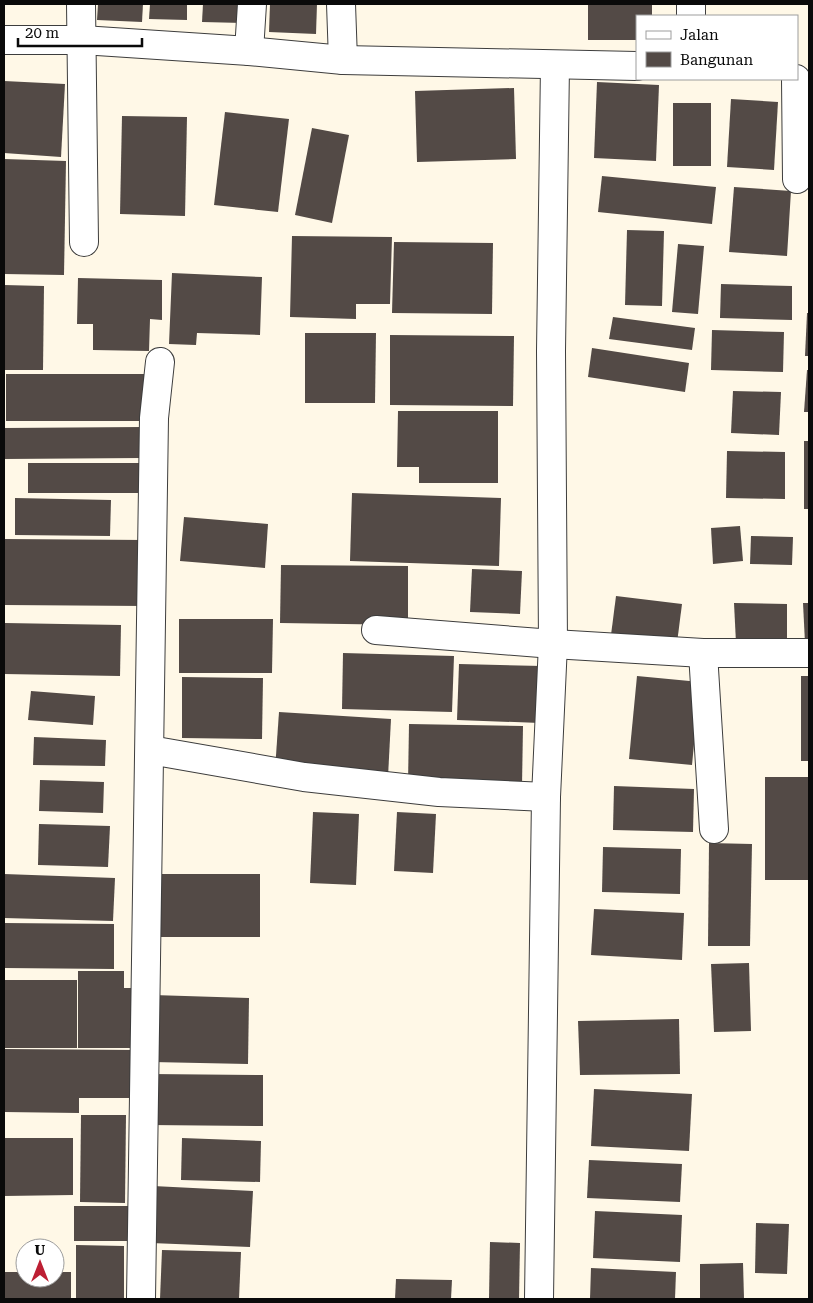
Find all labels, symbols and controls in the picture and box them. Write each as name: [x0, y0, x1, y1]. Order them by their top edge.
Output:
scale bar: [18, 15, 141, 47]
legend: [636, 15, 798, 80]
text: 20 m: [25, 24, 60, 42]
text: Jalan: [680, 26, 719, 44]
text: Bangunan: [680, 51, 753, 69]
north arrow: [15, 1238, 65, 1288]
text: U: [35, 1242, 46, 1258]

